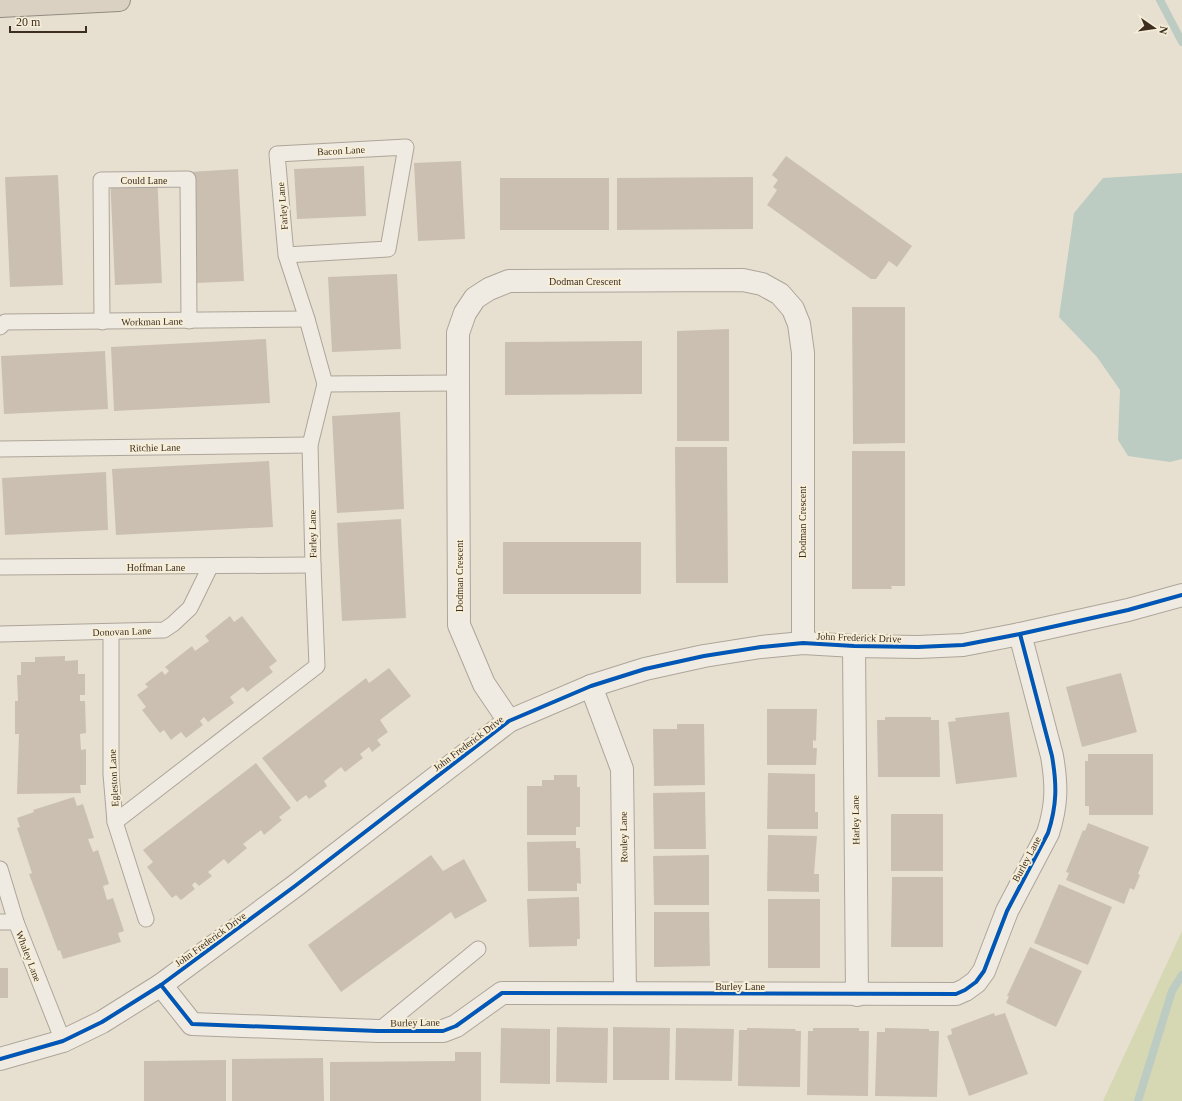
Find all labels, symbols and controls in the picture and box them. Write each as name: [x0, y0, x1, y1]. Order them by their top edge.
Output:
scale bar: [10, 8, 86, 34]
north arrow: [1134, 8, 1174, 48]
text: 20 m: [16, 15, 41, 29]
text: N: [1157, 25, 1170, 36]
street label: Bacon Lane: [317, 144, 366, 157]
street label: Could Lane: [121, 175, 168, 186]
street label: Farley Lane: [275, 181, 290, 230]
street label: Dodman Crescent: [549, 276, 621, 287]
street label: Workman Lane: [121, 315, 183, 328]
street label: Ritchie Lane: [129, 442, 181, 453]
street label: Dodman Crescent: [797, 486, 808, 558]
street label: Farley Lane: [307, 509, 318, 558]
street label: Dodman Crescent: [454, 540, 465, 612]
street label: Hoffman Lane: [127, 562, 186, 573]
street label: Donovan Lane: [92, 625, 152, 638]
street label: John Frederick Drive: [816, 631, 902, 644]
street label: John Frederick Drive: [431, 713, 506, 773]
street label: Egleston Lane: [106, 748, 120, 807]
street label: Harley Lane: [850, 794, 861, 845]
street label: Rouley Lane: [618, 811, 629, 863]
street label: Burley Lane: [1010, 834, 1043, 884]
street label: John Frederick Drive: [173, 910, 248, 969]
street label: Whaley Lane: [14, 929, 43, 984]
street label: Burley Lane: [715, 981, 765, 992]
street label: Burley Lane: [390, 1017, 441, 1028]

